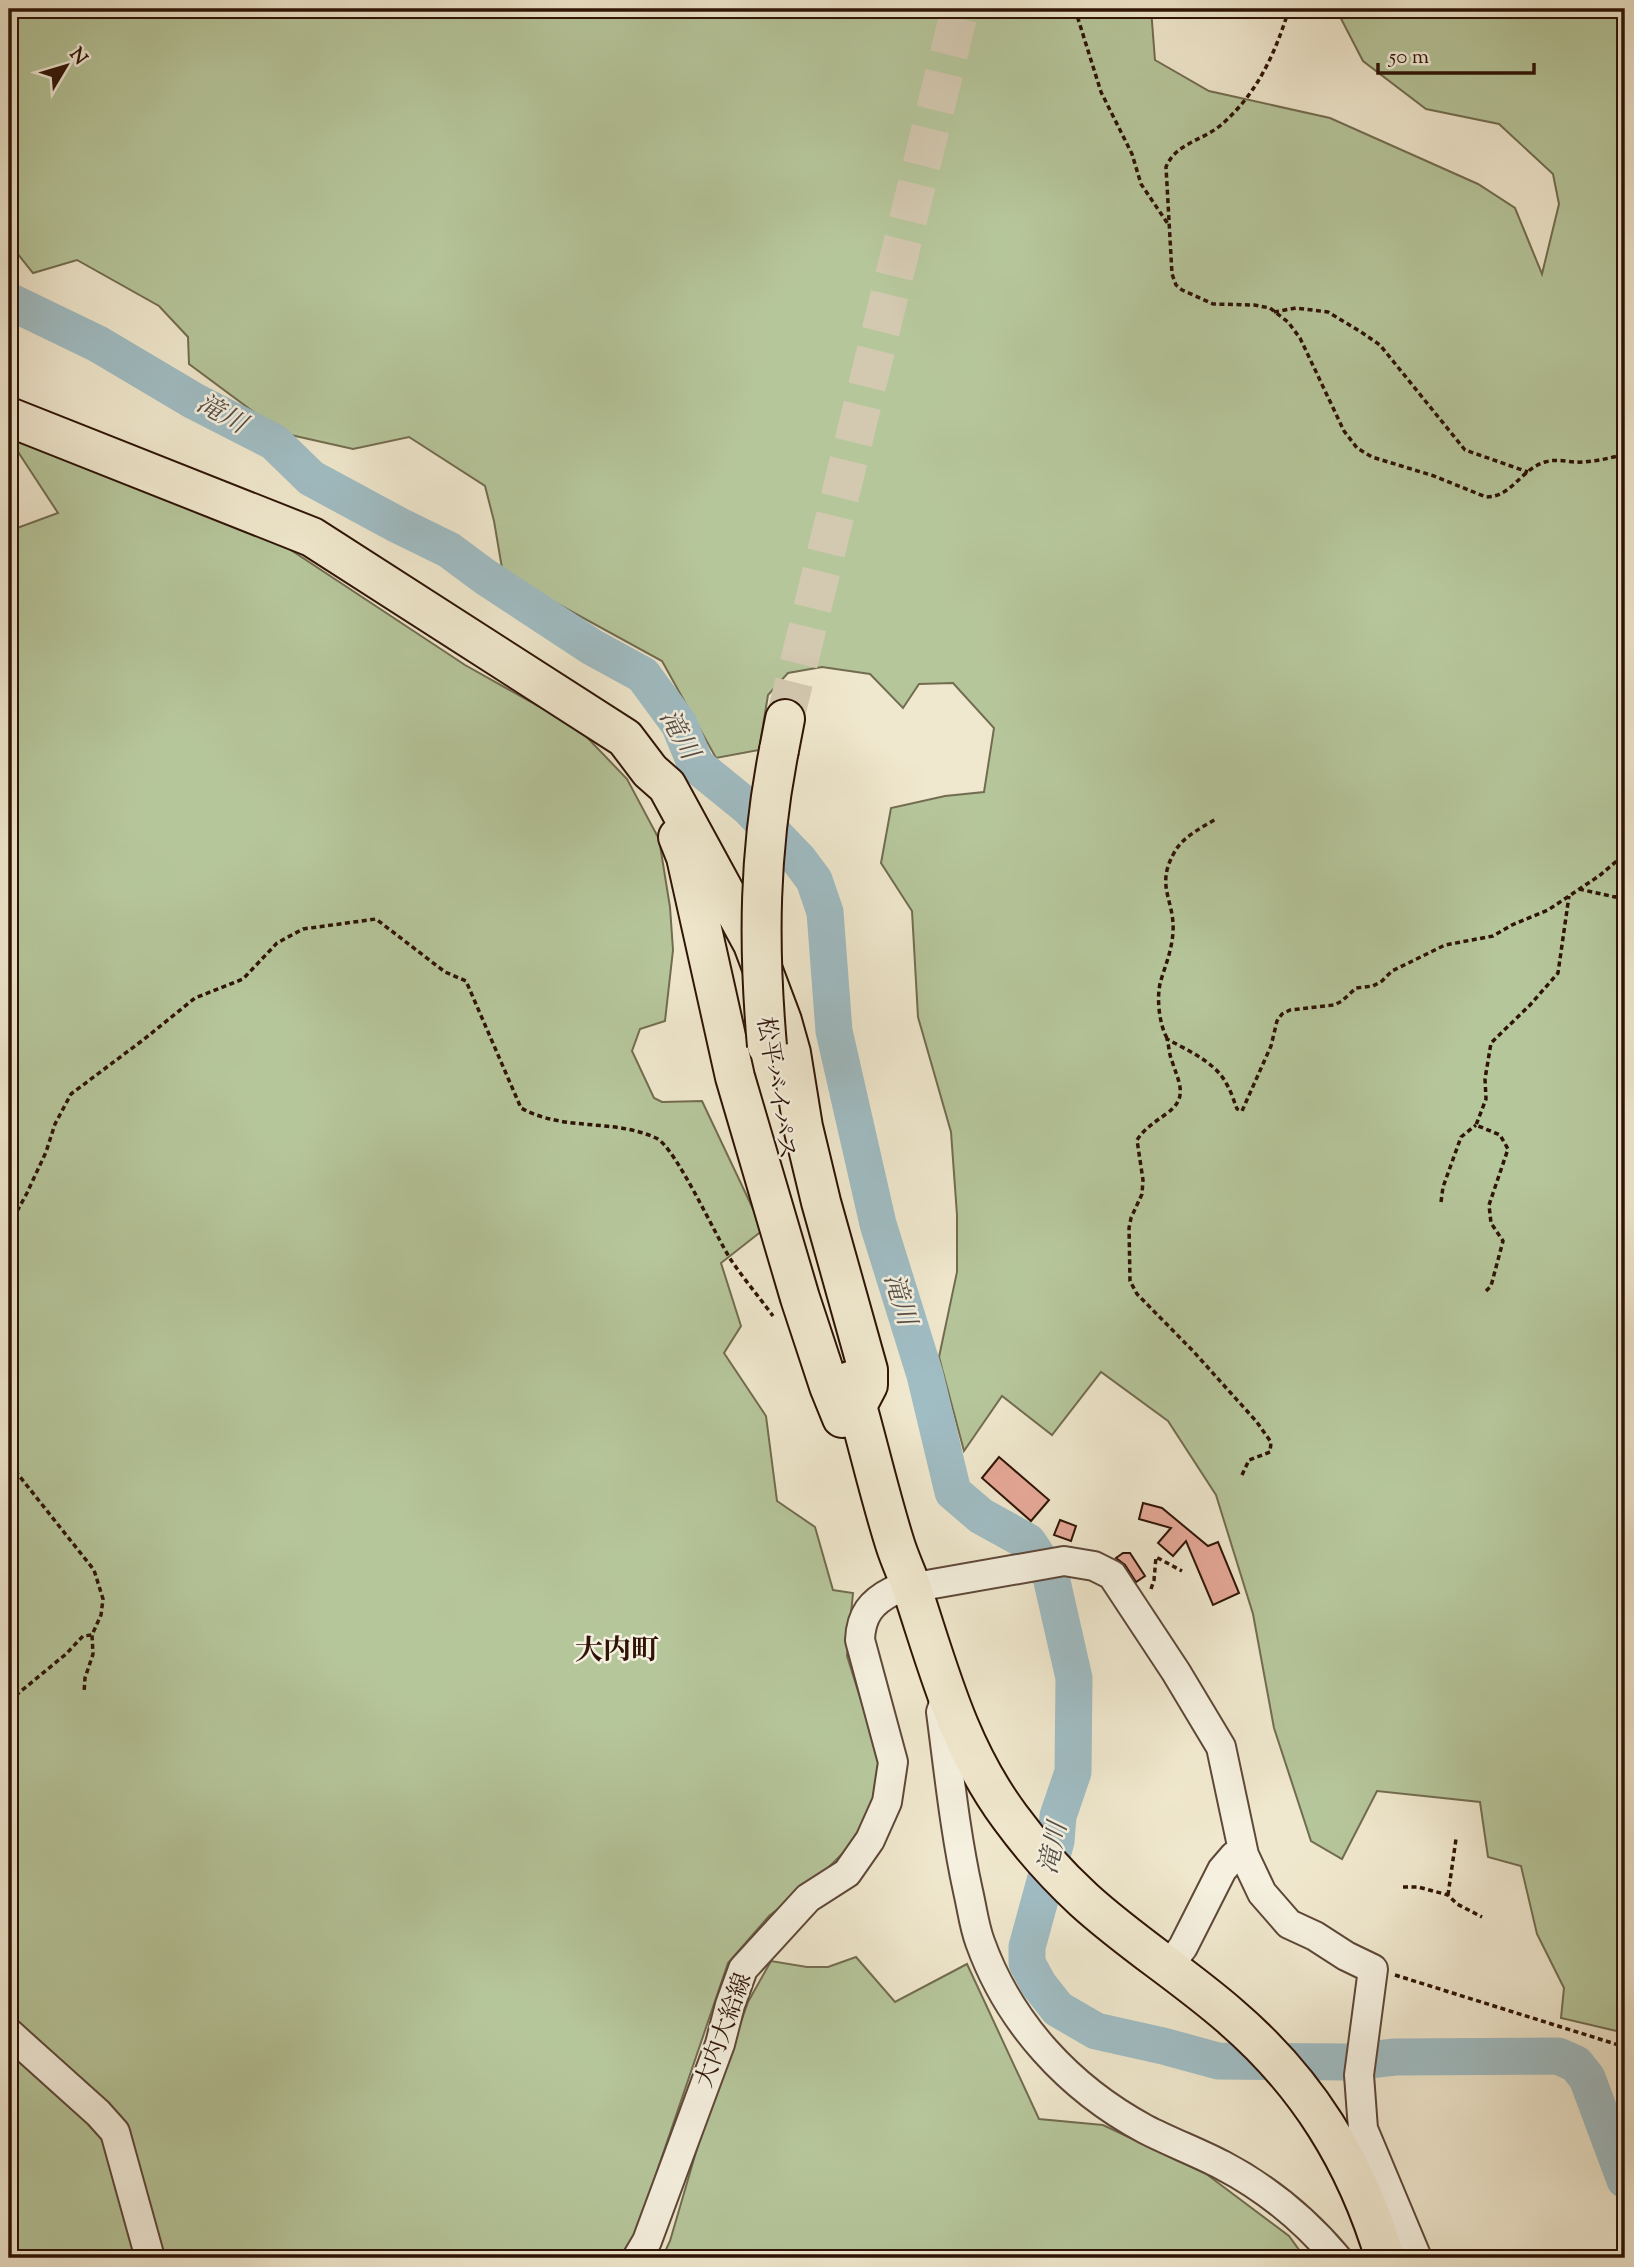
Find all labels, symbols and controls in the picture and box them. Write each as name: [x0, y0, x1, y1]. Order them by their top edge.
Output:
north arrow: [32, 32, 102, 102]
scale bar: [1378, 32, 1534, 76]
text: N: [62, 43, 93, 71]
text: 50 m: [1388, 43, 1429, 73]
water label: 滝川: [189, 386, 255, 445]
water label: 滝川: [649, 703, 708, 770]
street label: 松平バイパス: [747, 1015, 803, 1162]
water label: 滝川: [873, 1269, 925, 1333]
district label: 大内町: [575, 1632, 659, 1672]
water label: 滝川: [1031, 1816, 1079, 1878]
street label: 大内大給線: [688, 1968, 761, 2093]

